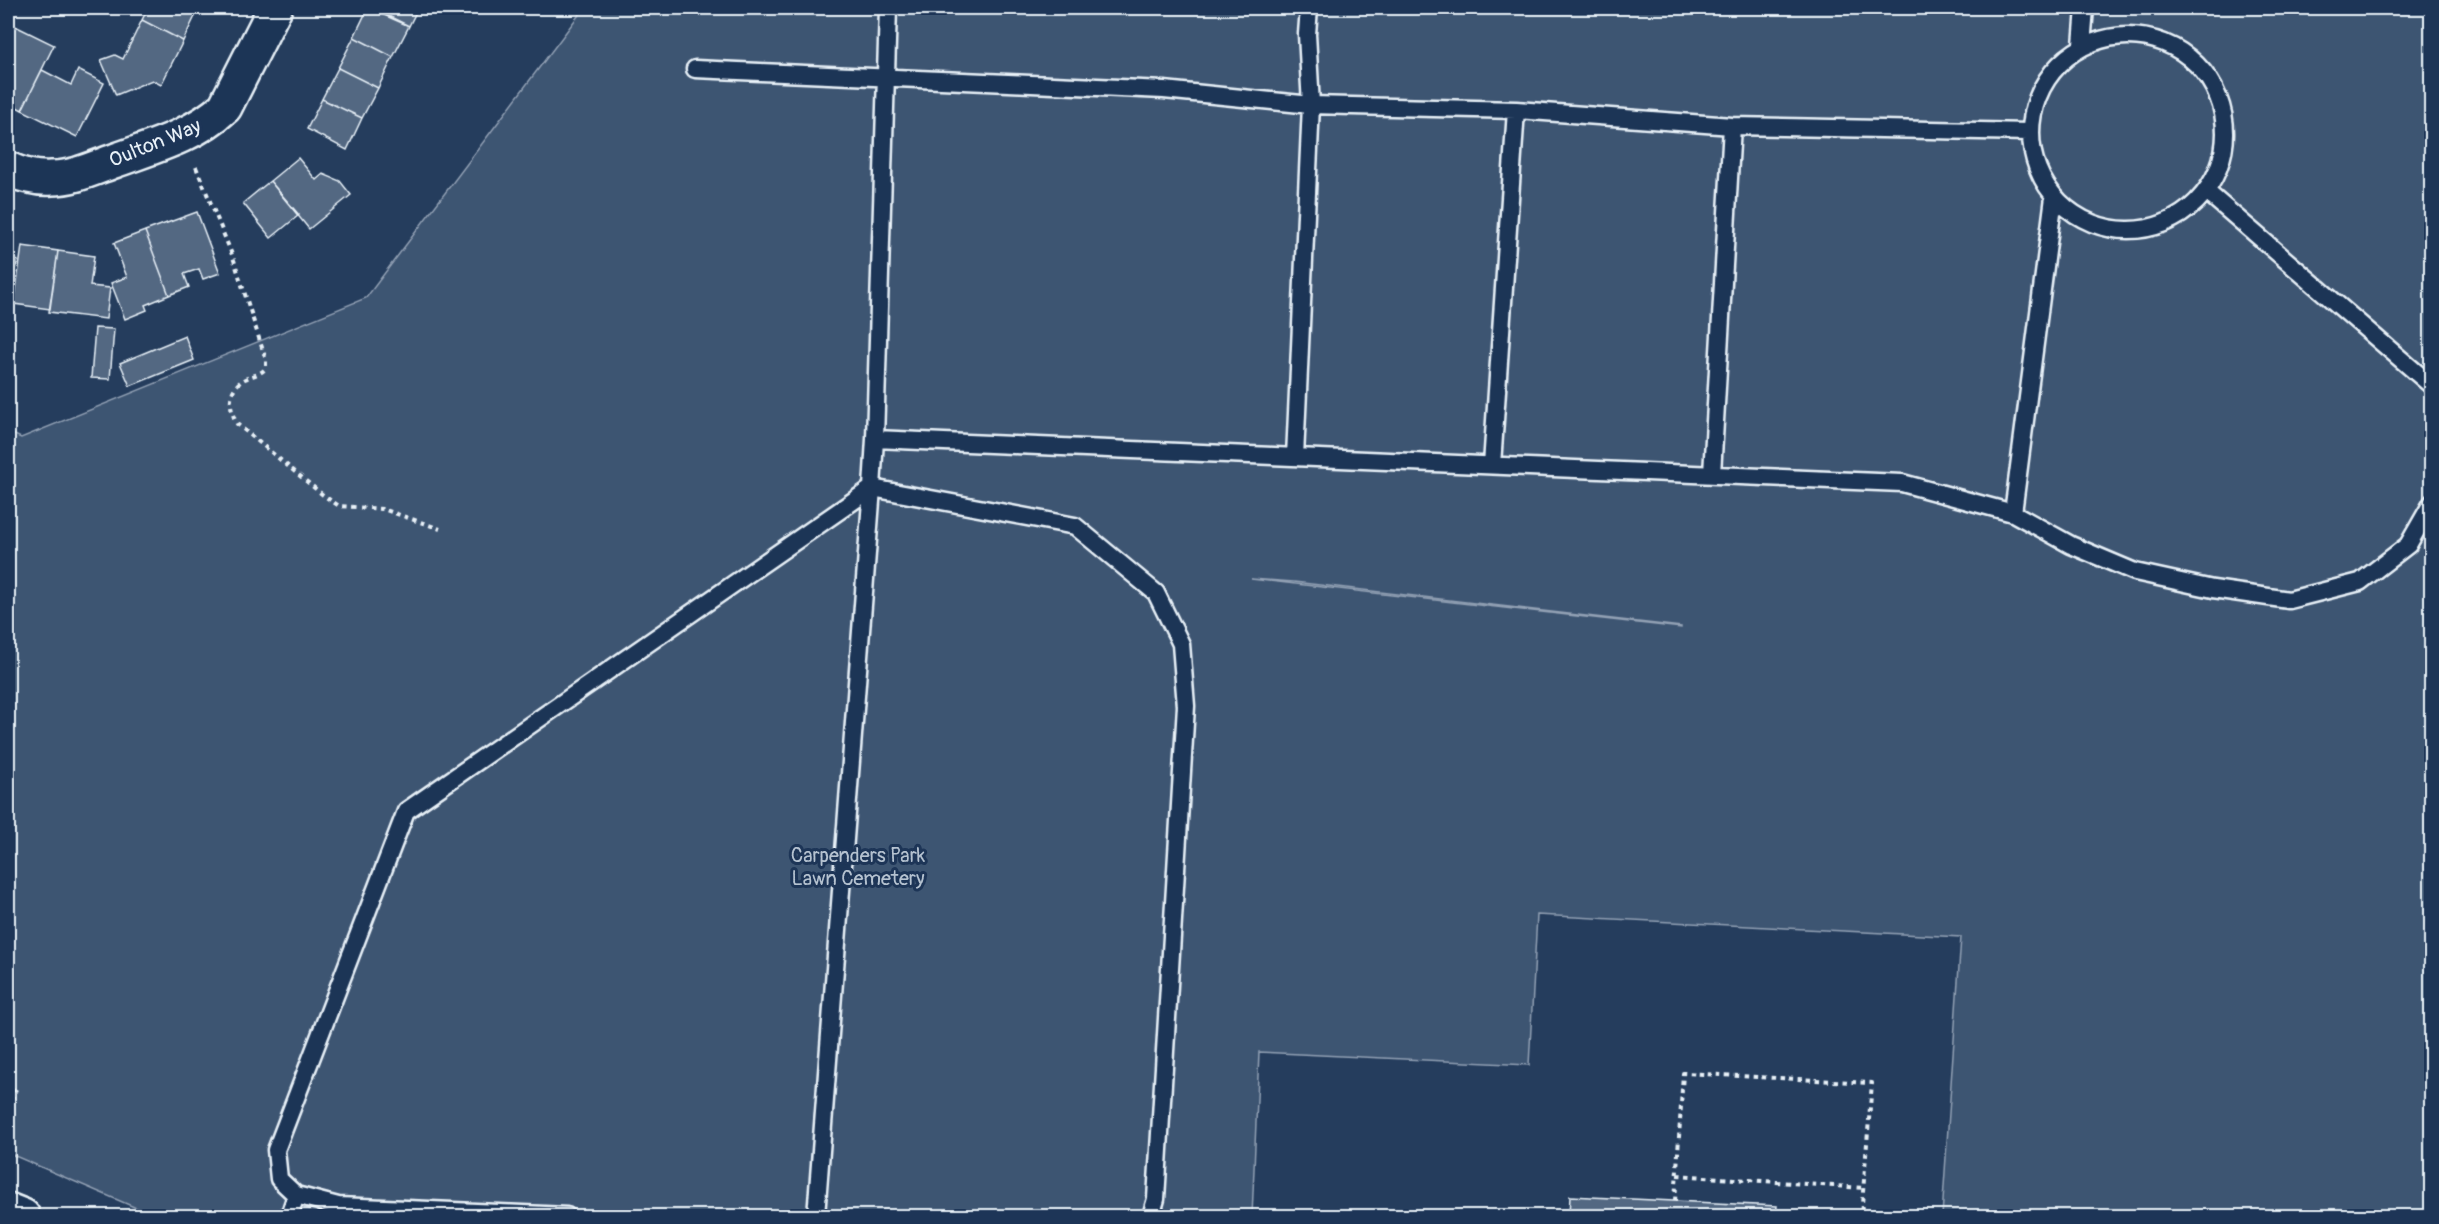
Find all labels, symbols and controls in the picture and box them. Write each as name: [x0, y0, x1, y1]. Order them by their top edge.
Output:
street label: Oulton Way: [105, 113, 205, 173]
park label: Carpenders Park Lawn Cemetery: [791, 843, 926, 891]

